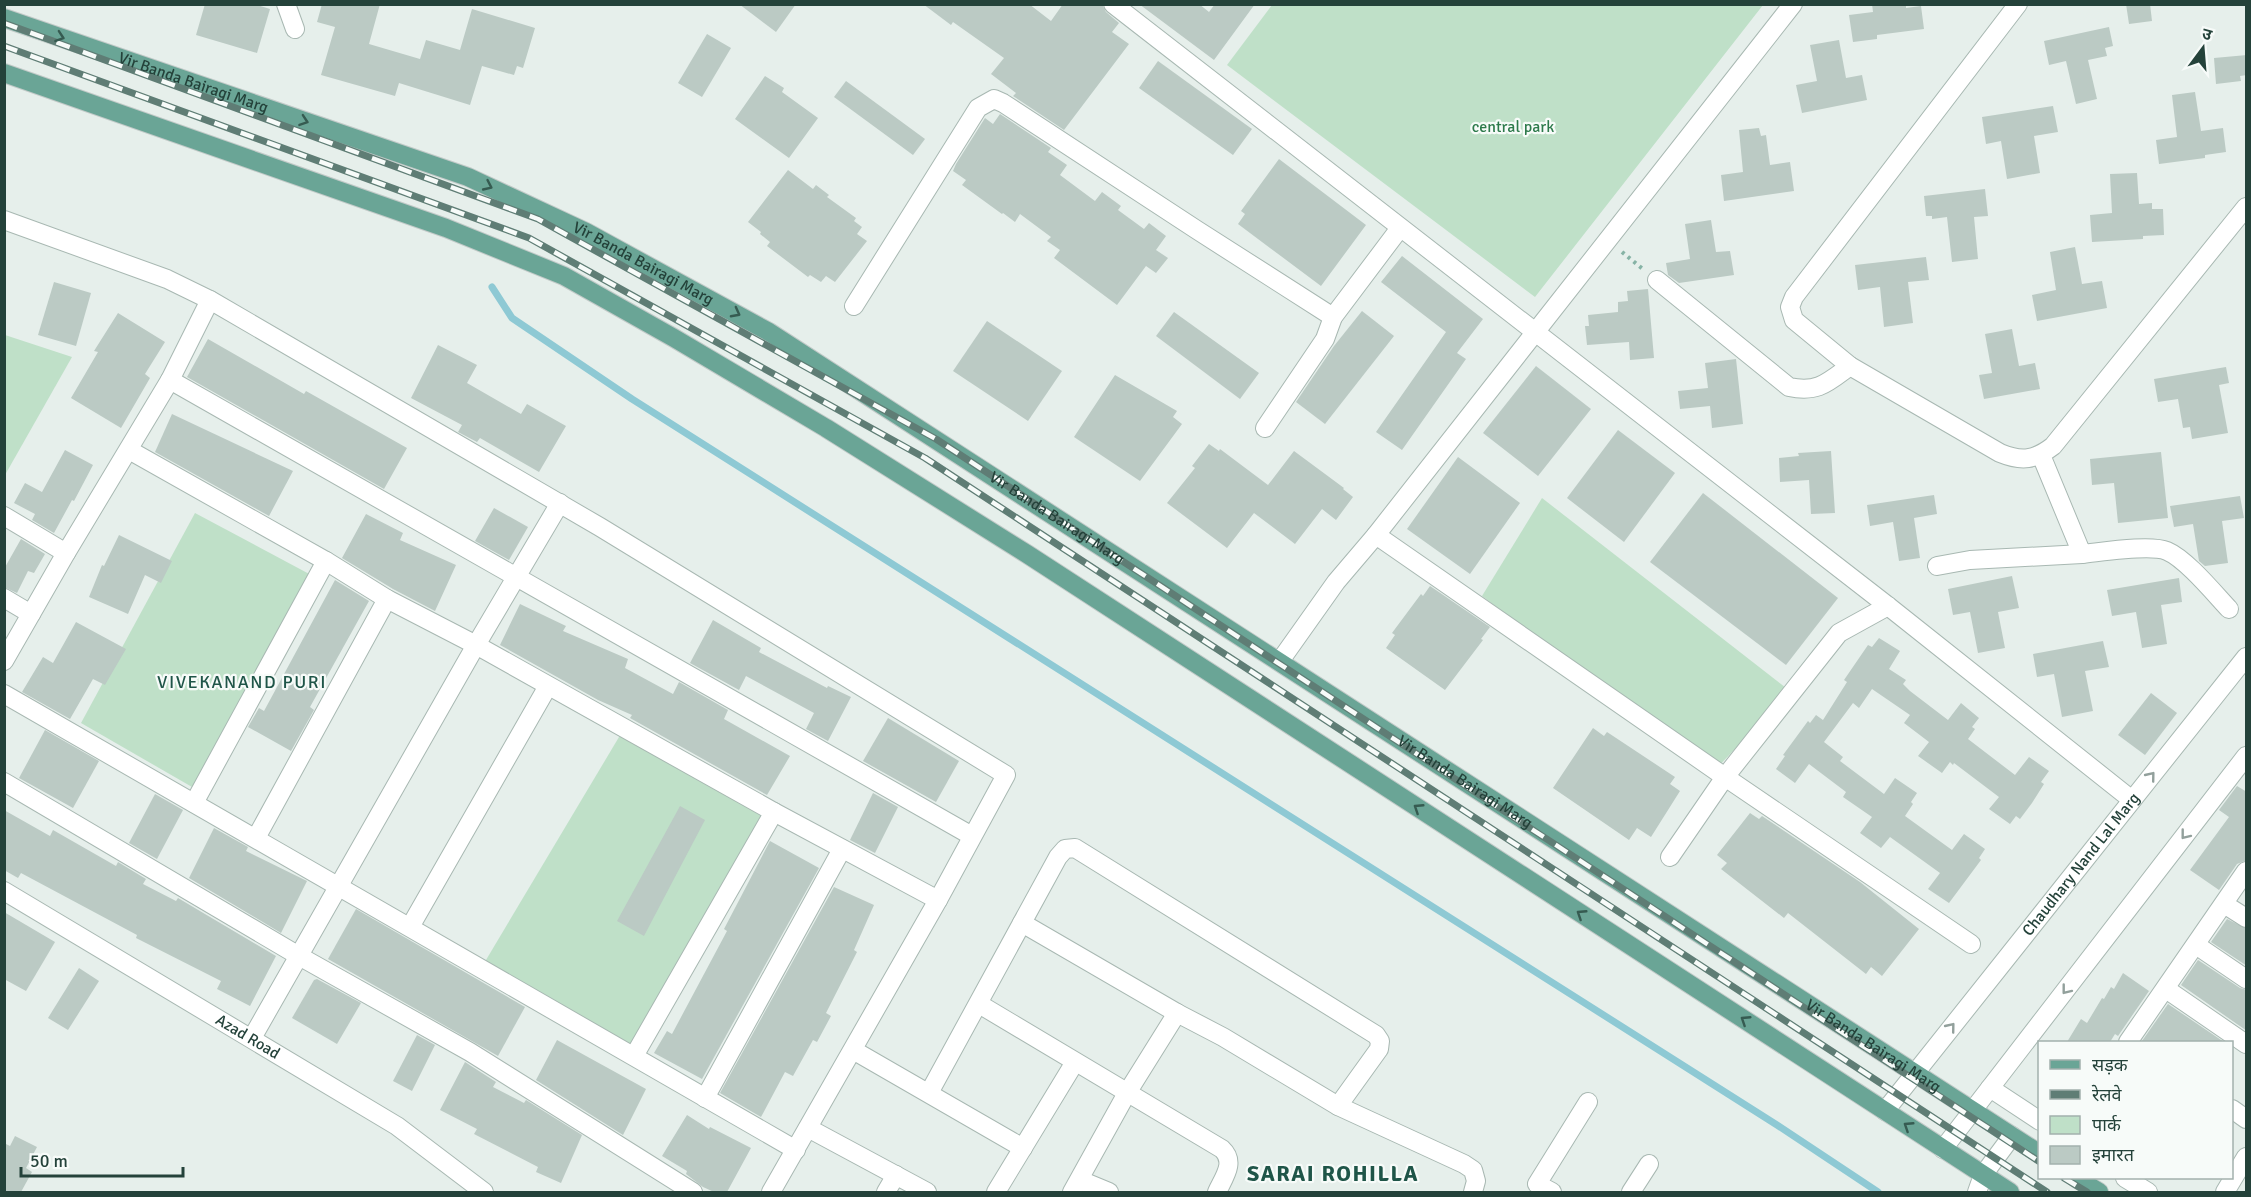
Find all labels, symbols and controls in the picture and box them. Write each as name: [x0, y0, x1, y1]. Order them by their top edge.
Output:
north arrow: [2173, 18, 2233, 78]
text: उ: [2200, 24, 2215, 46]
one-way arrow: [54, 30, 65, 43]
street label: Vir Banda Bairagi Marg: [116, 48, 271, 118]
one-way arrow: [298, 114, 309, 126]
park label: central park: [1472, 117, 1554, 137]
one-way arrow: [481, 179, 492, 191]
street label: Vir Banda Bairagi Marg: [570, 217, 717, 310]
one-way arrow: [729, 306, 740, 317]
street label: Vir Banda Bairagi Marg: [985, 467, 1128, 569]
district label: VIVEKANAND PURI: [157, 671, 327, 693]
street label: Vir Banda Bairagi Marg: [1393, 731, 1536, 833]
one-way arrow: [2144, 772, 2155, 783]
street label: Chaudhary Nand Lal Marg: [2018, 789, 2144, 940]
one-way arrow: [1413, 804, 1424, 815]
one-way arrow: [2181, 829, 2192, 840]
one-way arrow: [1577, 910, 1588, 921]
one-way arrow: [2062, 983, 2073, 994]
street label: Vir Banda Bairagi Marg: [1802, 995, 1944, 1097]
street label: Azad Road: [212, 1010, 283, 1064]
one-way arrow: [1741, 1016, 1752, 1027]
one-way arrow: [1944, 1023, 1955, 1034]
legend: [2038, 1041, 2233, 1179]
text: सड़क: [2092, 1054, 2129, 1076]
text: रेलवे: [2091, 1084, 2123, 1106]
text: पार्क: [2092, 1114, 2122, 1136]
one-way arrow: [1904, 1122, 1914, 1134]
scale bar: [21, 1140, 183, 1178]
text: इमारत: [2092, 1144, 2135, 1166]
text: 50 m: [30, 1150, 68, 1172]
district label: SARAI ROHILLA: [1247, 1160, 1419, 1187]

